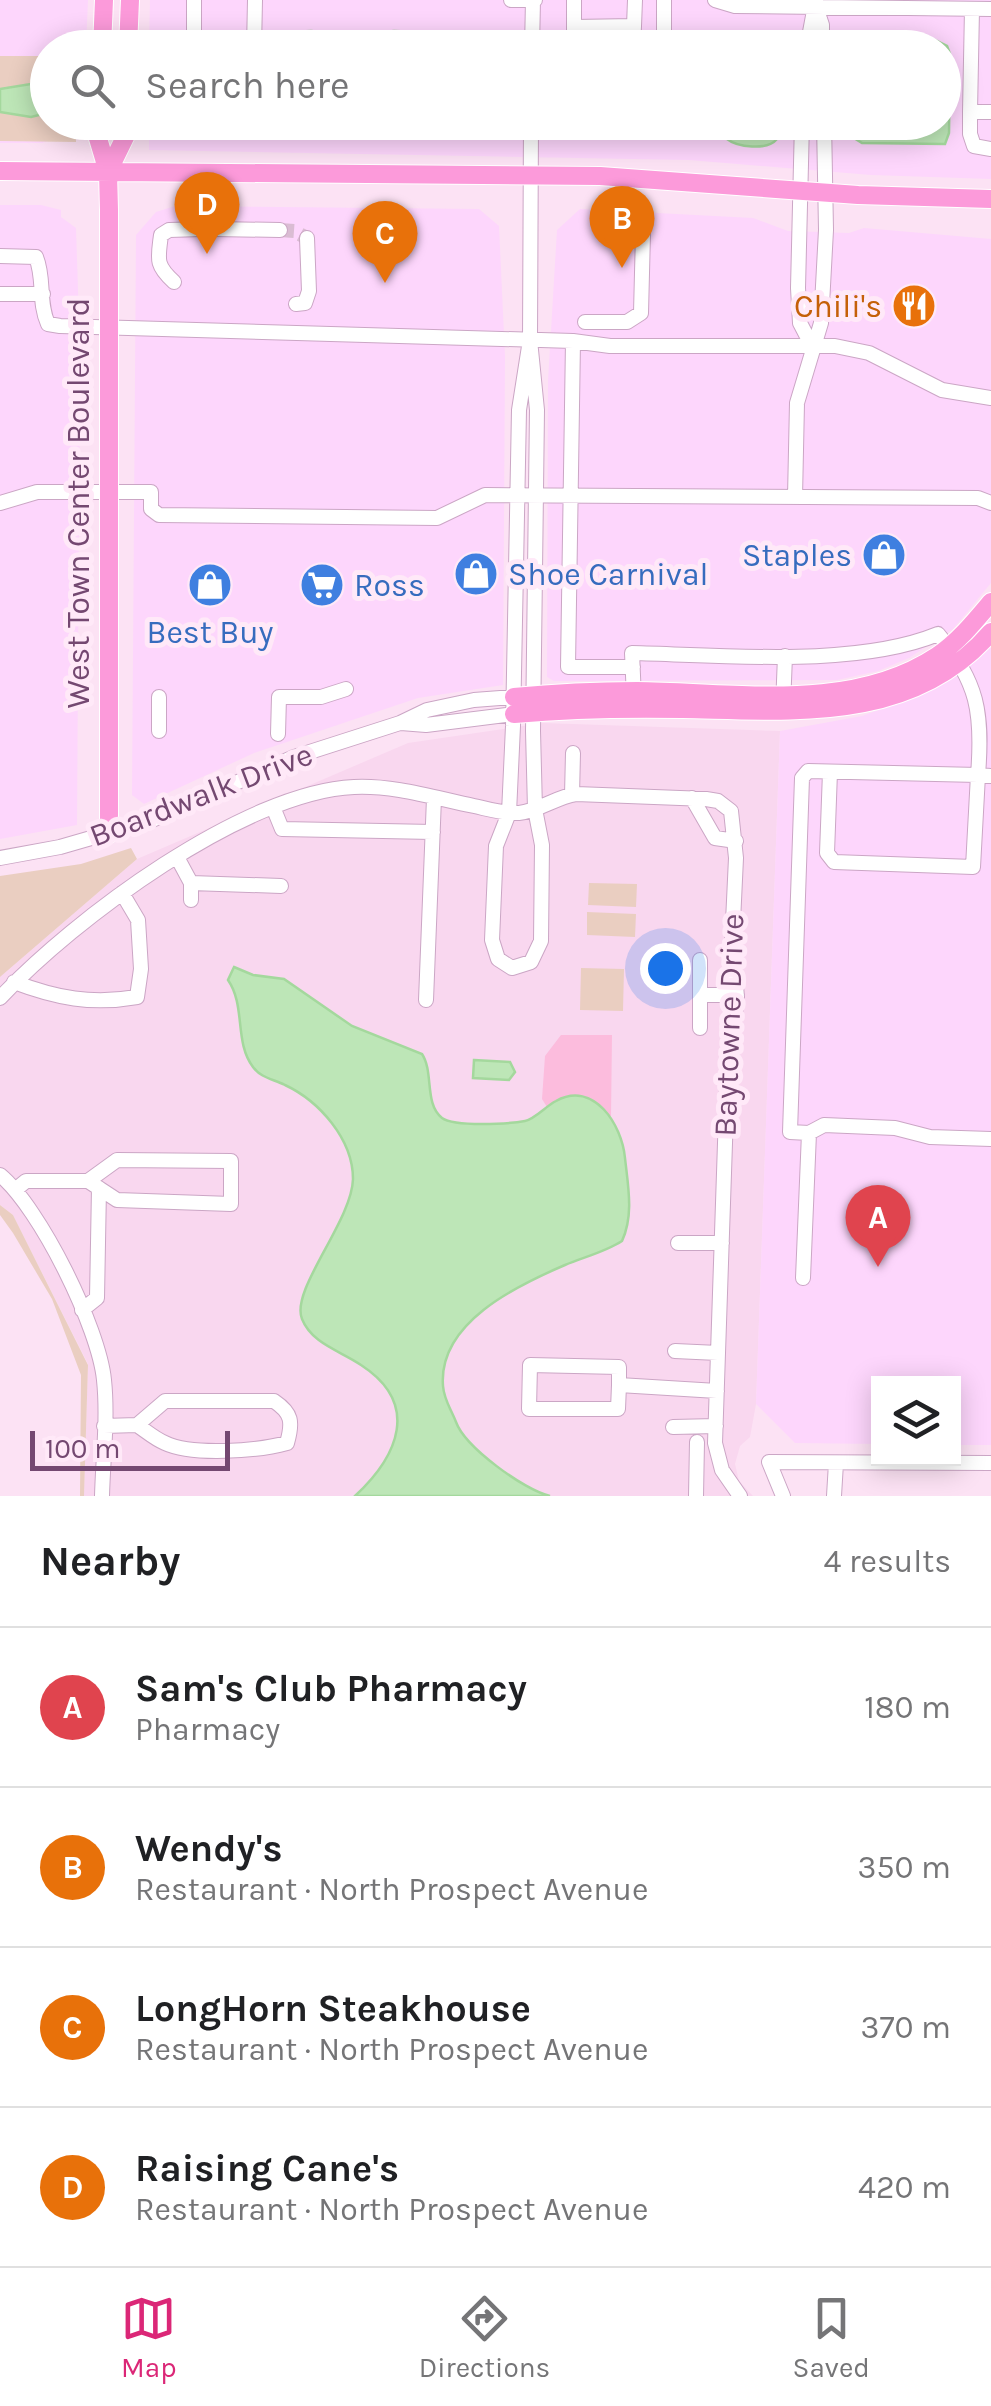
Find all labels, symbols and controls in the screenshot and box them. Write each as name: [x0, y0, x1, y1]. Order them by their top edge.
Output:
search box: [30, 30, 961, 140]
icon: search: [65, 58, 120, 113]
text: Search here: [145, 63, 349, 108]
pin: D: [174, 172, 240, 254]
pin: B: [590, 186, 654, 268]
pin: C: [352, 200, 418, 283]
restaurant icon: Chili's: [891, 283, 937, 329]
place label: Chili's: [794, 288, 882, 325]
street label: West Town Center Boulevard: [60, 298, 97, 708]
shop icon: Staples: [861, 532, 907, 578]
place label: Staples: [742, 537, 852, 574]
shop icon: Shoe Carnival: [453, 551, 499, 597]
place label: Shoe Carnival: [508, 556, 708, 593]
shop icon: Best Buy: [187, 562, 233, 608]
supermarket icon: Ross: [299, 562, 345, 608]
place label: Ross: [354, 567, 425, 604]
place label: Best Buy: [147, 614, 274, 651]
street label: Boardwalk Drive: [84, 736, 318, 854]
street label: Baytowne Drive: [707, 913, 751, 1137]
your location: [640, 943, 691, 994]
pin: A: [846, 1184, 910, 1267]
map controls: [871, 1376, 961, 1466]
button: layers: [871, 1376, 961, 1466]
scale bar: [30, 1426, 230, 1470]
text: 100 m: [45, 1432, 120, 1465]
text: Nearby: [40, 1536, 180, 1586]
text: 4 results: [824, 1543, 951, 1580]
text: Sam's Club Pharmacy: [135, 1666, 527, 1711]
text: A: [62, 1689, 83, 1726]
text: 180 m: [864, 1689, 951, 1726]
text: Pharmacy: [135, 1711, 280, 1748]
text: Wendy's: [135, 1826, 283, 1871]
text: B: [62, 1849, 83, 1886]
text: 350 m: [858, 1849, 951, 1886]
text: Restaurant · North Prospect Avenue: [135, 1871, 648, 1908]
text: LongHorn Steakhouse: [135, 1986, 531, 2031]
text: C: [62, 2009, 83, 2046]
text: 370 m: [861, 2009, 951, 2046]
text: Restaurant · North Prospect Avenue: [135, 2031, 648, 2068]
text: Raising Cane's: [135, 2146, 399, 2191]
text: D: [62, 2169, 83, 2206]
text: 420 m: [858, 2169, 951, 2206]
text: Restaurant · North Prospect Avenue: [135, 2191, 648, 2228]
tab: Map: [121, 2291, 177, 2384]
tab: Directions: [419, 2291, 550, 2384]
tab: Saved: [792, 2291, 870, 2384]

